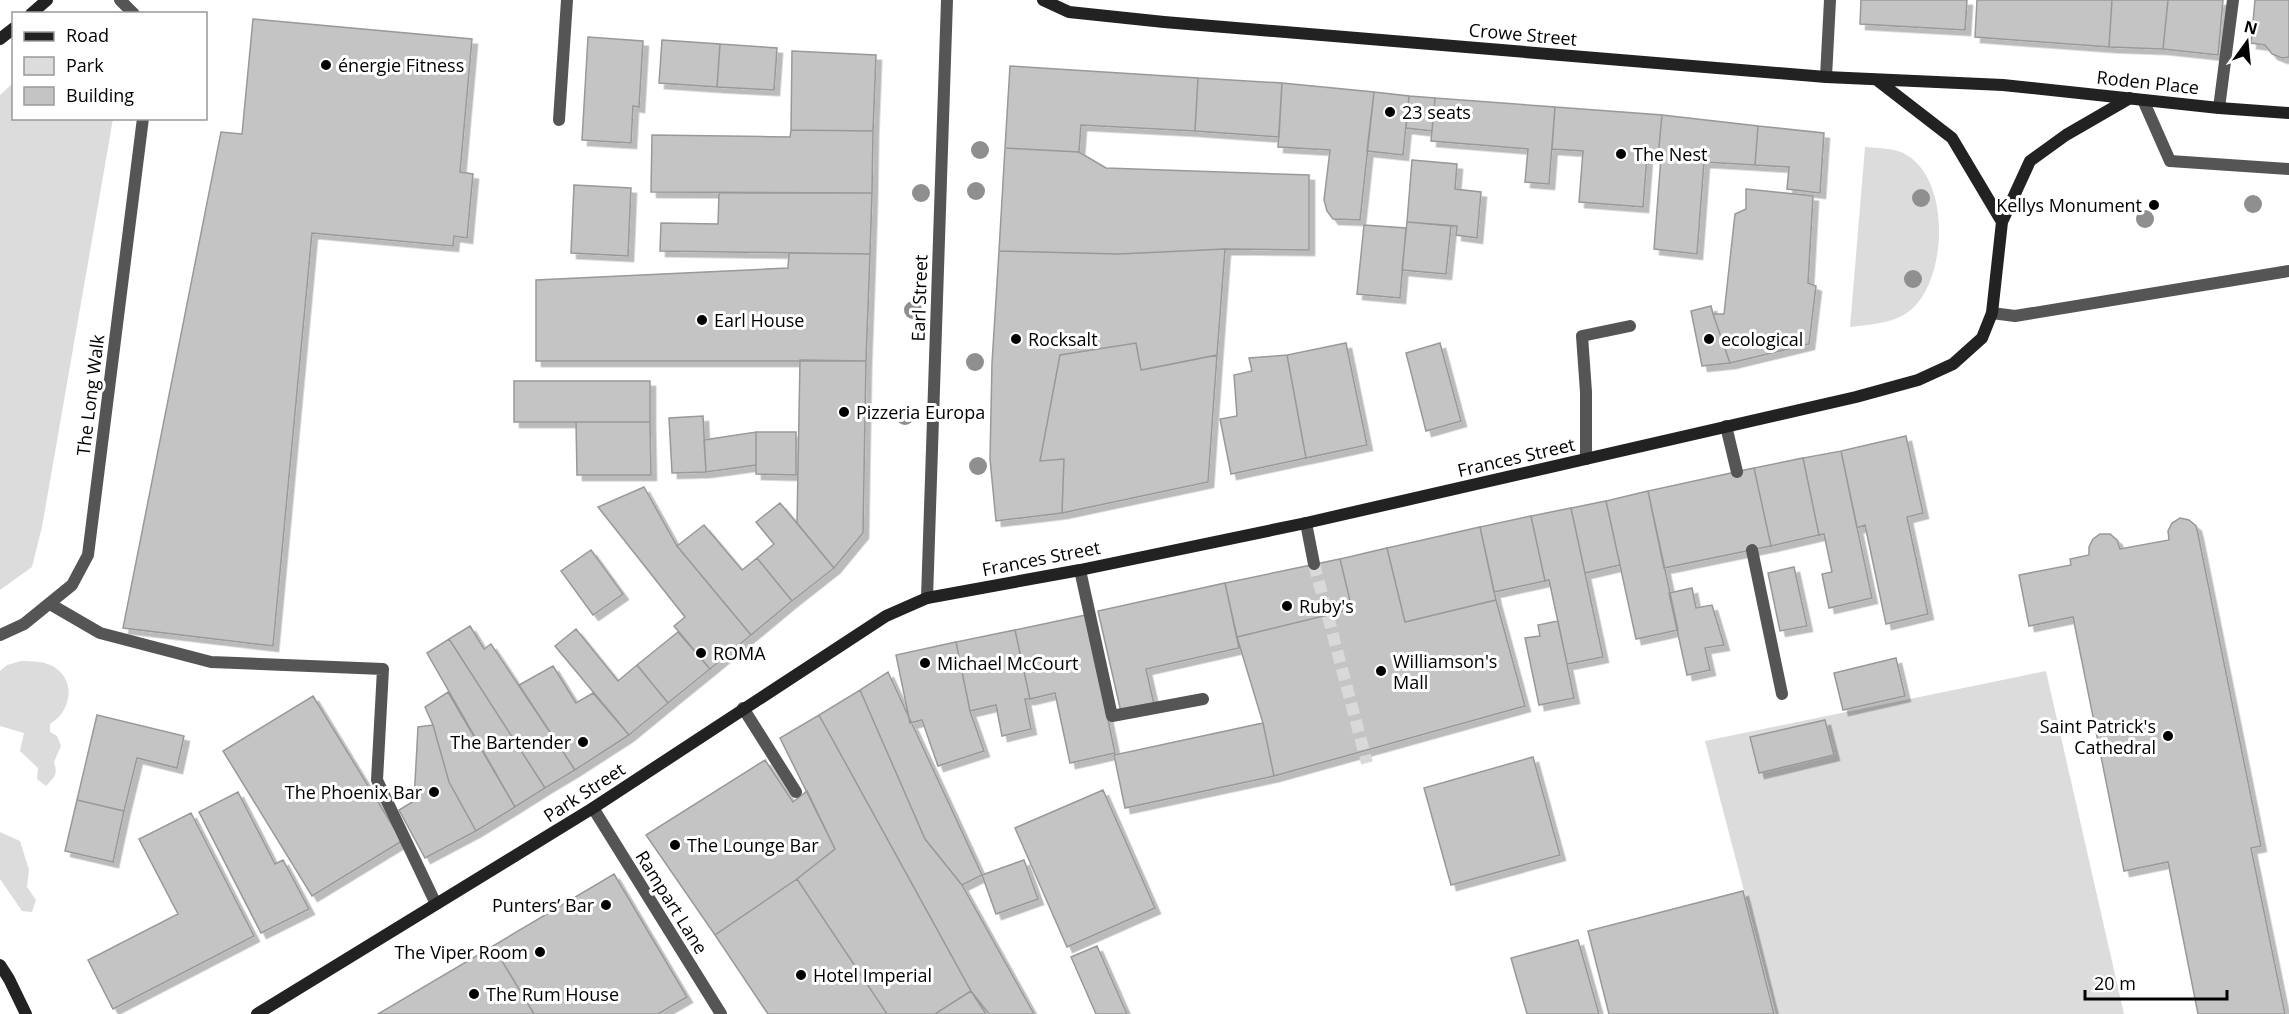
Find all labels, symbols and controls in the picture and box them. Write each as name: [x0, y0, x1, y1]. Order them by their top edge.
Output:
legend: [12, 12, 207, 120]
north arrow: [2217, 12, 2277, 72]
text: N: [2242, 15, 2260, 40]
street label: Crowe Street: [1468, 17, 1578, 51]
text: Road: [66, 23, 109, 47]
text: Park: [66, 53, 104, 77]
place label: énergie Fitness: [338, 53, 464, 77]
marker: énergie Fitness: [319, 58, 333, 72]
street label: Roden Place: [2096, 65, 2200, 99]
text: Building: [66, 83, 134, 107]
place label: 23 seats: [1402, 100, 1471, 124]
marker: 23 seats: [1383, 105, 1397, 119]
place label: The Nest: [1633, 142, 1707, 166]
marker: The Nest: [1614, 147, 1628, 161]
place label: Kellys Monument: [1996, 193, 2142, 217]
marker: Kellys Monument: [2147, 198, 2161, 212]
street label: Earl Street: [905, 254, 933, 342]
place label: Earl House: [714, 308, 804, 332]
marker: Earl House: [695, 313, 709, 327]
place label: Rocksalt: [1028, 327, 1098, 351]
place label: ecological: [1721, 327, 1803, 351]
street label: The Long Walk: [71, 332, 109, 457]
marker: Rocksalt: [1009, 332, 1023, 346]
marker: ecological: [1702, 332, 1716, 346]
place label: Pizzeria Europa: [856, 400, 985, 424]
marker: Pizzeria Europa: [837, 405, 851, 419]
street label: Frances Street: [1455, 432, 1577, 482]
street label: Frances Street: [980, 535, 1102, 581]
place label: Ruby's: [1299, 594, 1354, 618]
marker: Ruby's: [1280, 599, 1294, 613]
place label: ROMA: [713, 641, 766, 665]
marker: ROMA: [694, 646, 708, 660]
place label: Williamson's Mall: [1393, 649, 1497, 694]
place label: Michael McCourt: [937, 651, 1079, 675]
marker: Michael McCourt: [918, 656, 932, 670]
marker: Williamson's Mall: [1374, 664, 1388, 678]
place label: Saint Patrick's Cathedral: [2040, 714, 2156, 759]
marker: Saint Patrick's Cathedral: [2161, 729, 2175, 743]
place label: The Bartender: [450, 730, 572, 754]
marker: The Bartender: [576, 735, 590, 749]
street label: Park Street: [539, 757, 629, 827]
place label: The Phoenix Bar: [285, 780, 423, 804]
marker: The Phoenix Bar: [427, 785, 441, 799]
place label: The Lounge Bar: [687, 833, 819, 857]
marker: The Lounge Bar: [668, 838, 682, 852]
street label: Rampart Lane: [631, 846, 713, 958]
place label: Punters’ Bar: [492, 893, 595, 917]
marker: Punters’ Bar: [599, 898, 613, 912]
place label: The Viper Room: [394, 940, 528, 964]
marker: The Viper Room: [533, 945, 547, 959]
place label: Hotel Imperial: [813, 963, 932, 987]
scale bar: [2085, 963, 2228, 1001]
marker: Hotel Imperial: [794, 968, 808, 982]
text: 20 m: [2094, 971, 2136, 995]
place label: The Rum House: [486, 982, 619, 1006]
marker: The Rum House: [467, 987, 481, 1001]

